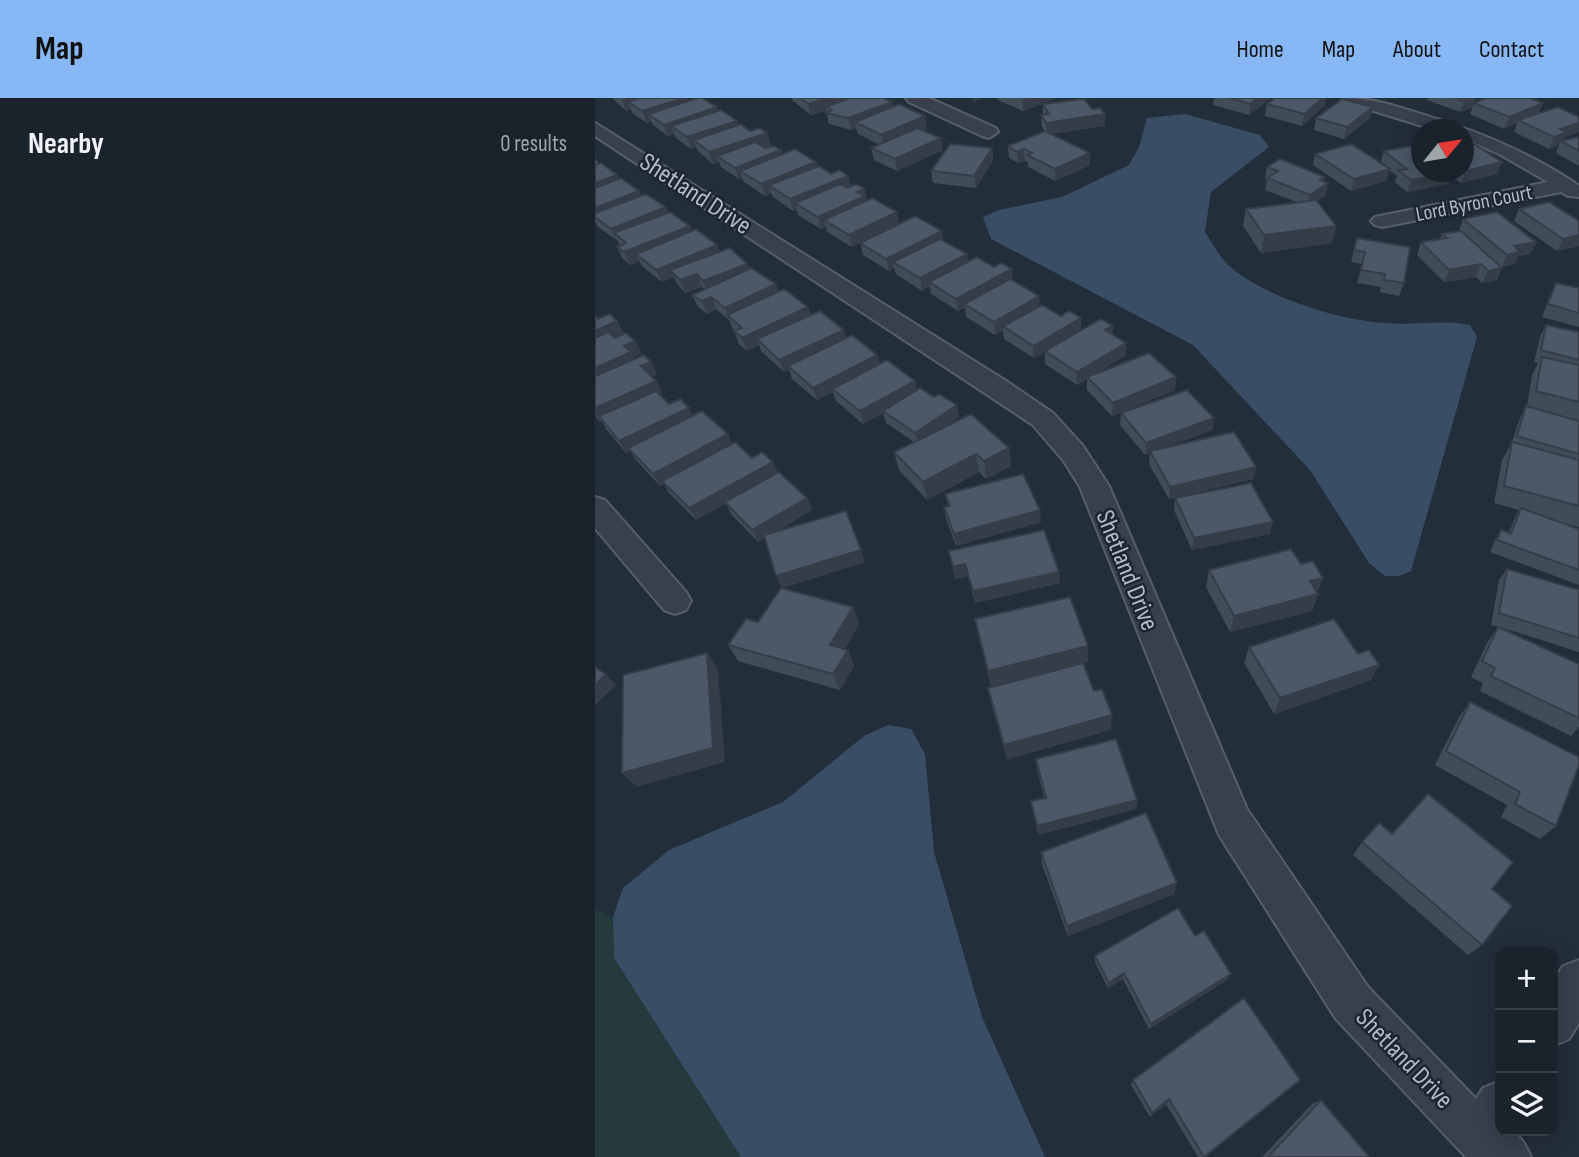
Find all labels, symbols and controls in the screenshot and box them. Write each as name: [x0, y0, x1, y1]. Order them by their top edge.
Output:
text: Map: [35, 29, 84, 69]
text: Home: [1236, 35, 1284, 64]
text: Map: [1322, 35, 1355, 64]
text: About: [1393, 35, 1441, 64]
text: Contact: [1479, 35, 1544, 64]
north arrow: [1411, 119, 1474, 182]
text: Nearby: [28, 126, 104, 162]
text: 0 results: [500, 130, 567, 158]
street label: Shetland Drive: [634, 147, 757, 242]
street label: Lord Byron Court: [1414, 180, 1535, 227]
street label: Shetland Drive: [1088, 506, 1165, 635]
map controls: [1495, 947, 1558, 1136]
button: +: [1495, 947, 1558, 1010]
street label: Shetland Drive: [1349, 1003, 1459, 1115]
button: −: [1495, 1010, 1558, 1073]
button: layers: [1495, 1073, 1558, 1136]

